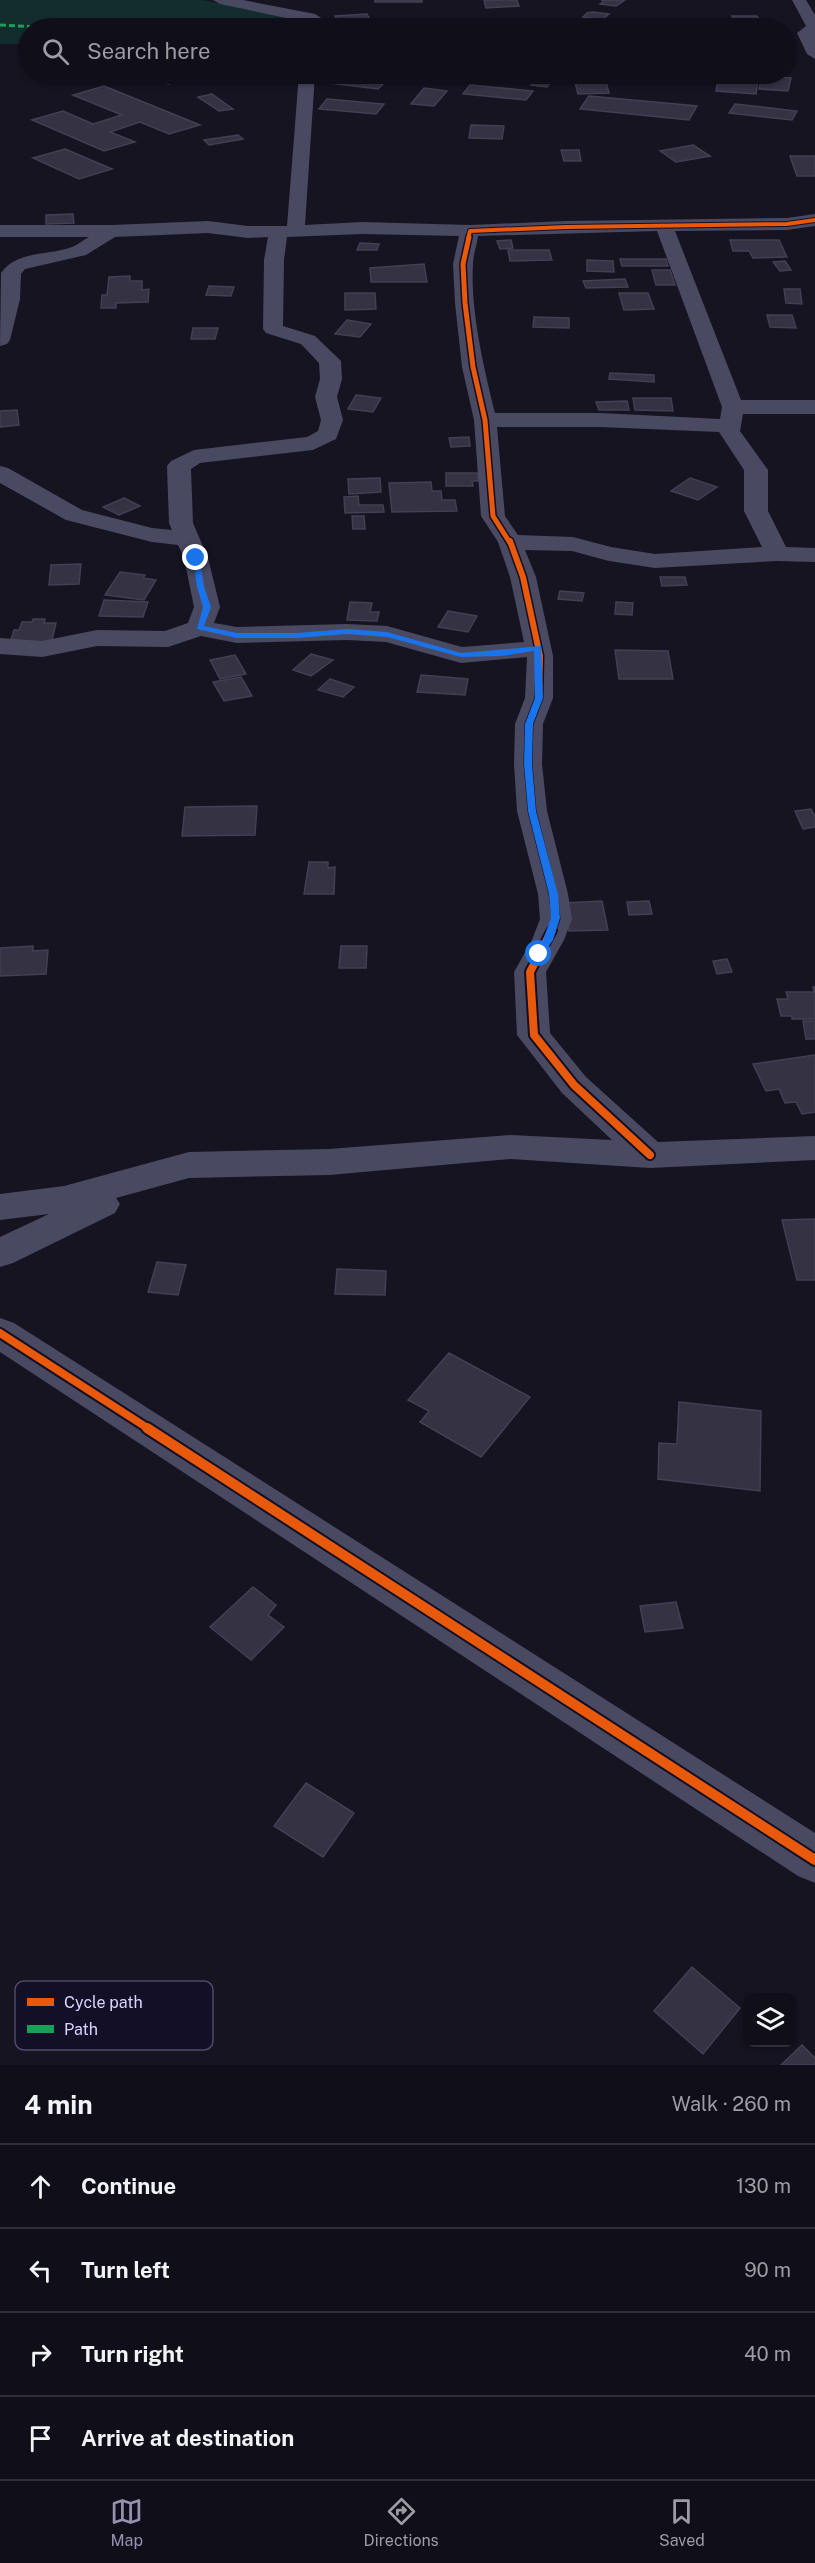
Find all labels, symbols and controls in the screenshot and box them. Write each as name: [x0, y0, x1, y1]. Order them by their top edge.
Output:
search box: [18, 18, 797, 84]
icon: search: [39, 35, 72, 68]
text: Search here: [87, 38, 211, 64]
route end: [182, 544, 208, 570]
route start: [525, 940, 551, 966]
legend: [15, 1981, 213, 2050]
text: Cycle path: [64, 1993, 143, 2012]
map controls: [743, 1993, 797, 2047]
button: layers: [743, 1993, 797, 2047]
text: Path: [64, 2020, 98, 2039]
text: 4 min: [24, 2089, 93, 2120]
text: Walk · 260 m: [672, 2092, 791, 2116]
icon: ahead: [24, 2170, 57, 2203]
text: Continue: [81, 2173, 176, 2199]
text: 130 m: [736, 2174, 791, 2198]
icon: left: [24, 2254, 57, 2287]
text: Turn left: [81, 2257, 170, 2283]
text: 90 m: [744, 2258, 791, 2282]
icon: right: [24, 2338, 57, 2371]
text: Turn right: [81, 2341, 184, 2367]
text: 40 m: [744, 2342, 791, 2366]
icon: arrive: [24, 2422, 57, 2455]
text: Arrive at destination: [81, 2425, 294, 2451]
tab: Map: [110, 2495, 143, 2550]
tab: Directions: [364, 2495, 439, 2550]
tab: Saved: [659, 2495, 705, 2550]

